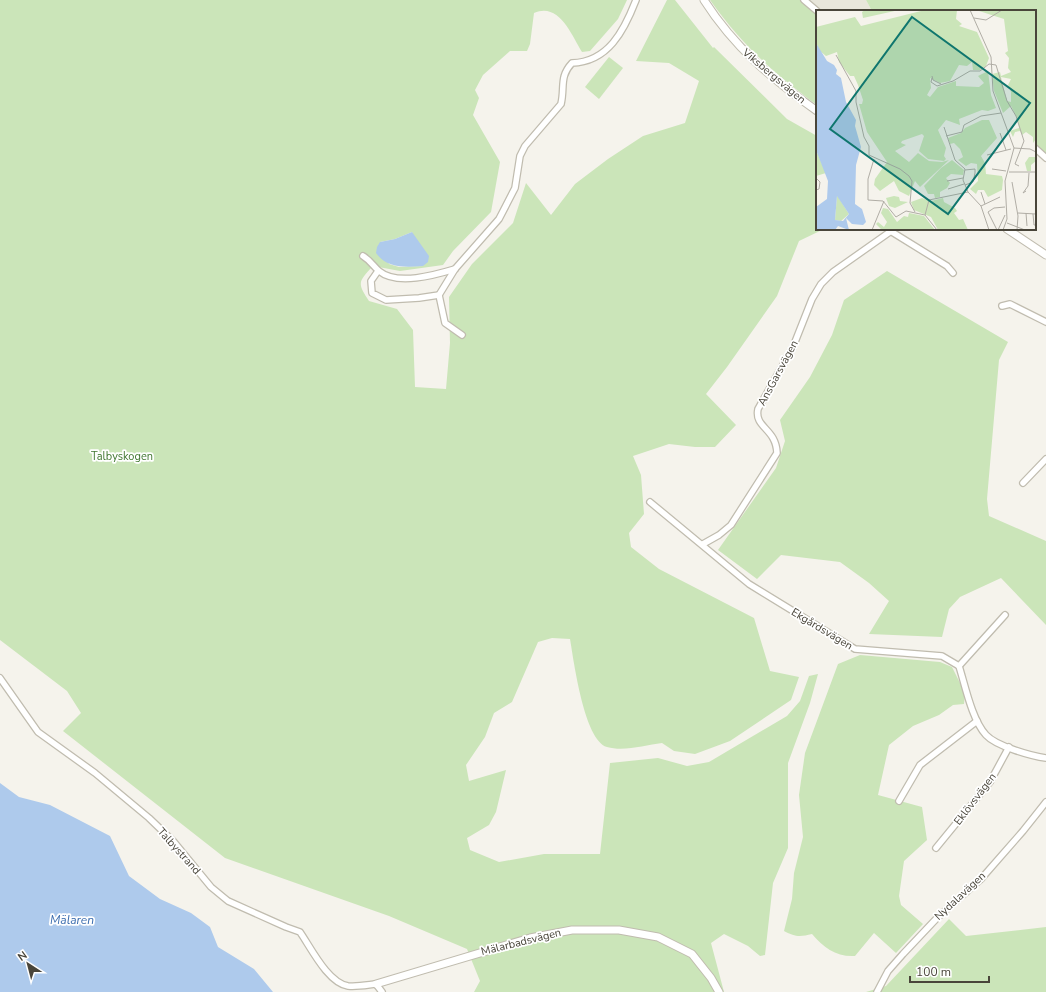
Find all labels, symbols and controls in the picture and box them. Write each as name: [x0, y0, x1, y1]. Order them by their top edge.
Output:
inset map: [816, 10, 1036, 230]
street label: Viksbergsvägen: [738, 44, 809, 107]
street label: AnsGarsvägen: [754, 338, 802, 408]
park label: Talbyskogen: [91, 449, 153, 464]
street label: Ekgårdsvägen: [788, 605, 856, 653]
street label: Eklövsvägen: [950, 770, 1000, 828]
street label: Talbystrand: [154, 824, 204, 878]
street label: Nydalavägen: [931, 868, 989, 924]
water label: Mälaren: [50, 912, 94, 928]
street label: Mälarbadsvägen: [479, 925, 563, 959]
north arrow: [8, 944, 48, 984]
text: N: [15, 948, 30, 965]
scale bar: [910, 958, 989, 984]
text: 100 m: [916, 964, 951, 980]

